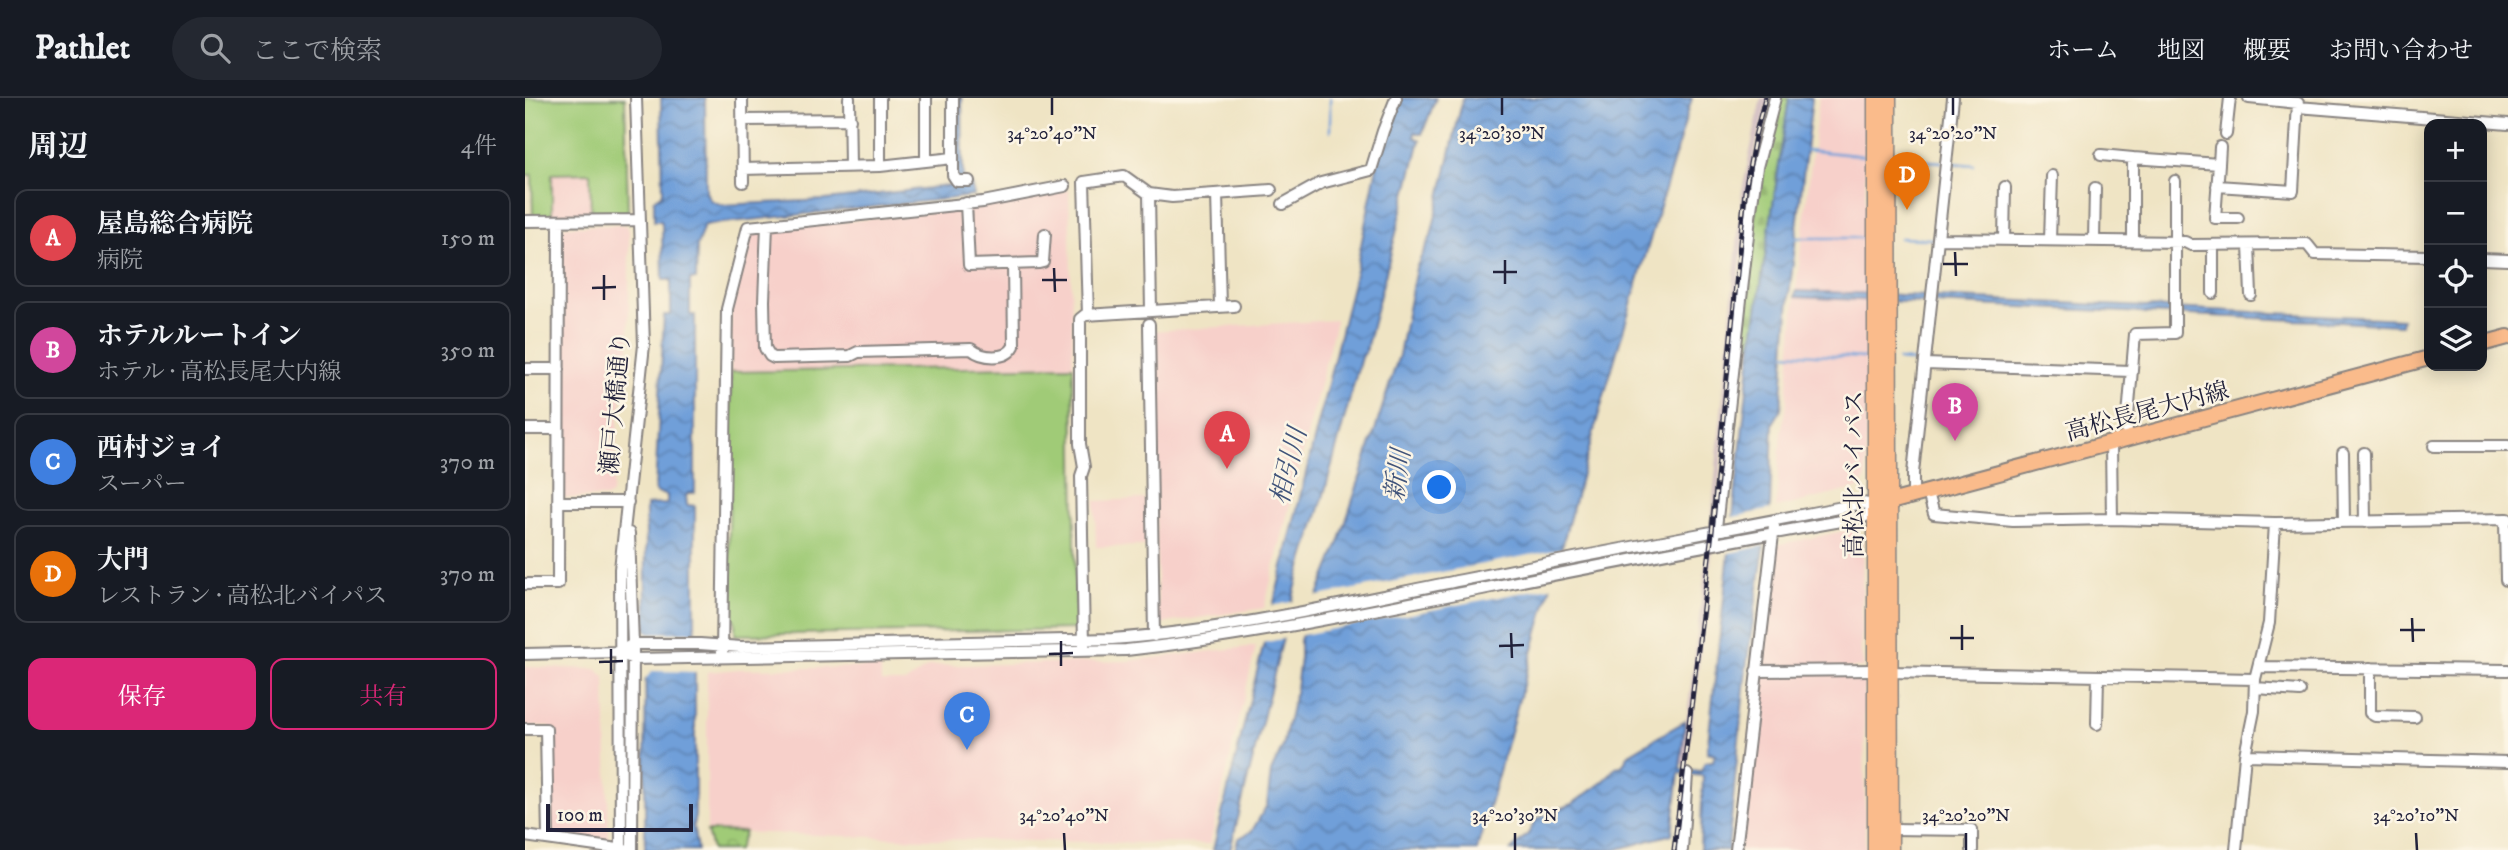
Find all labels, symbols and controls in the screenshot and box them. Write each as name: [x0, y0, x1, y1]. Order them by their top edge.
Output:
search box: [172, 17, 662, 80]
text: Pathlet: [35, 28, 130, 69]
icon: search: [196, 29, 234, 67]
text: ここで検索: [252, 35, 382, 68]
text: ホーム: [2047, 36, 2119, 66]
text: 地図: [2157, 36, 2205, 66]
text: 概要: [2243, 36, 2291, 66]
text: お問い合わせ: [2329, 36, 2473, 66]
map controls: [2424, 119, 2487, 371]
button: +: [2424, 119, 2487, 182]
text: 34°20'40"N: [1007, 123, 1097, 145]
text: 34°20'30"N: [1459, 123, 1545, 145]
text: 34°20'20"N: [1909, 123, 1997, 145]
text: 周辺: [28, 129, 88, 166]
text: 4件: [461, 132, 497, 161]
pin: D: [1884, 152, 1930, 210]
button: −: [2424, 182, 2487, 245]
text: 屋島総合病院: [97, 208, 253, 241]
text: A: [46, 224, 60, 253]
text: 150 m: [441, 224, 495, 253]
button: locate: [2424, 245, 2487, 308]
text: 病院: [97, 246, 143, 275]
button: layers: [2424, 308, 2487, 371]
text: ホテルルートイン: [97, 320, 302, 353]
street label: 瀬戸大橋通り: [595, 330, 637, 476]
text: B: [46, 336, 60, 365]
text: 350 m: [440, 336, 495, 365]
text: ホテル · 高松長尾大内線: [97, 358, 341, 387]
street label: 高松長尾大内線: [2062, 376, 2232, 448]
pin: B: [1932, 383, 1978, 441]
street label: 高松北バイパス: [1840, 390, 1870, 558]
pin: A: [1204, 411, 1250, 469]
water label: 相引川: [1264, 422, 1316, 508]
text: 西村ジョイ: [97, 432, 226, 465]
water label: 新川: [1379, 444, 1419, 503]
text: C: [45, 448, 61, 477]
text: 370 m: [440, 448, 495, 477]
text: スーパー: [97, 470, 187, 499]
your location: [1422, 470, 1456, 504]
text: 大門: [97, 544, 149, 577]
text: D: [44, 560, 62, 589]
text: 370 m: [440, 560, 495, 589]
text: レストラン · 高松北バイパス: [97, 582, 387, 611]
button: 保存: [28, 658, 256, 730]
button: 共有: [270, 658, 497, 730]
pin: C: [944, 692, 990, 750]
scale bar: [546, 801, 693, 833]
text: 100 m: [557, 804, 603, 827]
text: 34°20'40"N: [1019, 805, 1109, 827]
text: 34°20'30"N: [1472, 805, 1558, 827]
text: 34°20'20"N: [1922, 805, 2010, 827]
text: 34°20'10"N: [2373, 805, 2459, 827]

